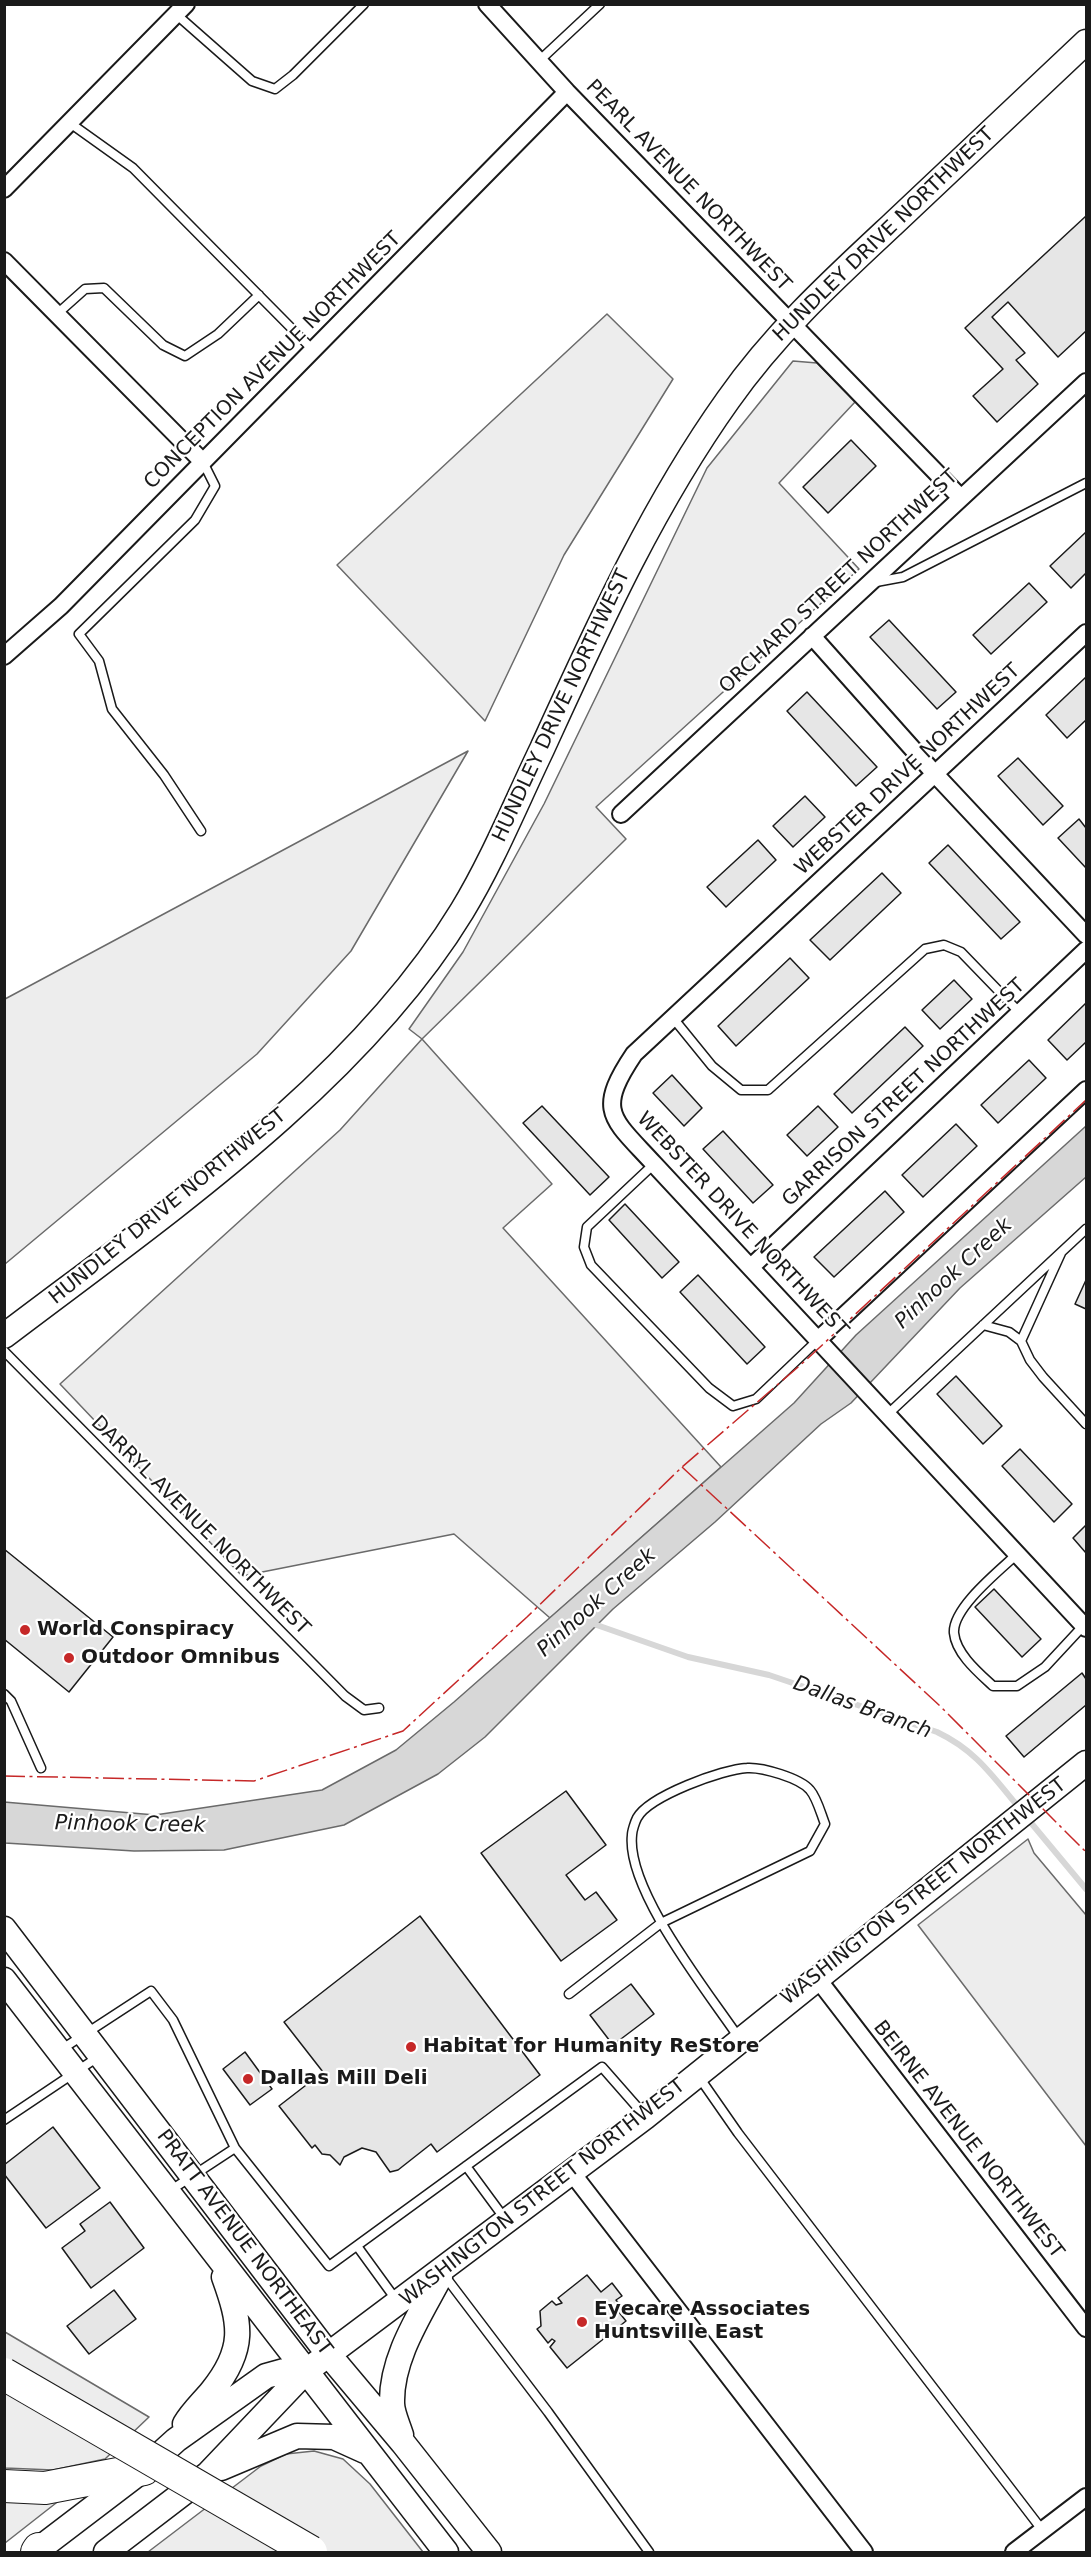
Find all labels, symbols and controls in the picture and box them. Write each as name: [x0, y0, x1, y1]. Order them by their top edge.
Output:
street label: PEARL AVENUE NORTHWEST: [580, 75, 796, 297]
street label: HUNDLEY DRIVE NORTHWEST: [768, 123, 1000, 347]
street label: CONCEPTION AVENUE NORTHWEST: [140, 228, 406, 494]
street label: ORCHARD STREET NORTHWEST: [715, 465, 963, 699]
street label: HUNDLEY DRIVE NORTHWEST: [488, 566, 636, 846]
street label: WEBSTER DRIVE NORTHWEST: [790, 659, 1026, 881]
street label: GARRISON STREET NORTHWEST: [778, 974, 1030, 1212]
street label: HUNDLEY DRIVE NORTHWEST: [45, 1104, 291, 1310]
street label: WEBSTER DRIVE NORTHWEST: [631, 1107, 853, 1343]
water label: Pinhook Creek: [890, 1213, 1018, 1335]
street label: DARRYL AVENUE NORTHWEST: [85, 1411, 315, 1641]
water label: Pinhook Creek: [532, 1543, 662, 1663]
place label: World Conspiracy: [37, 1618, 234, 1642]
marker: World Conspiracy: [18, 1623, 32, 1637]
place label: Outdoor Omnibus: [81, 1646, 280, 1670]
marker: Outdoor Omnibus: [62, 1651, 76, 1665]
water label: Dallas Branch: [789, 1671, 935, 1745]
street label: WASHINGTON STREET NORTHWEST: [777, 1773, 1071, 2011]
water label: Pinhook Creek: [54, 1811, 206, 1839]
street label: BEIRNE AVENUE NORTHWEST: [868, 2016, 1068, 2264]
place label: Habitat for Humanity ReStore: [423, 2035, 759, 2059]
marker: Habitat for Humanity ReStore: [404, 2040, 418, 2054]
place label: Dallas Mill Deli: [260, 2067, 427, 2091]
marker: Dallas Mill Deli: [241, 2072, 255, 2086]
street label: WASHINGTON STREET NORTHWEST: [396, 2074, 690, 2312]
street label: PRATT AVENUE NORTHEAST: [151, 2125, 337, 2361]
place label: Eyecare Associates Huntsville East: [594, 2298, 810, 2345]
marker: Eyecare Associates Huntsville East: [575, 2315, 589, 2329]

